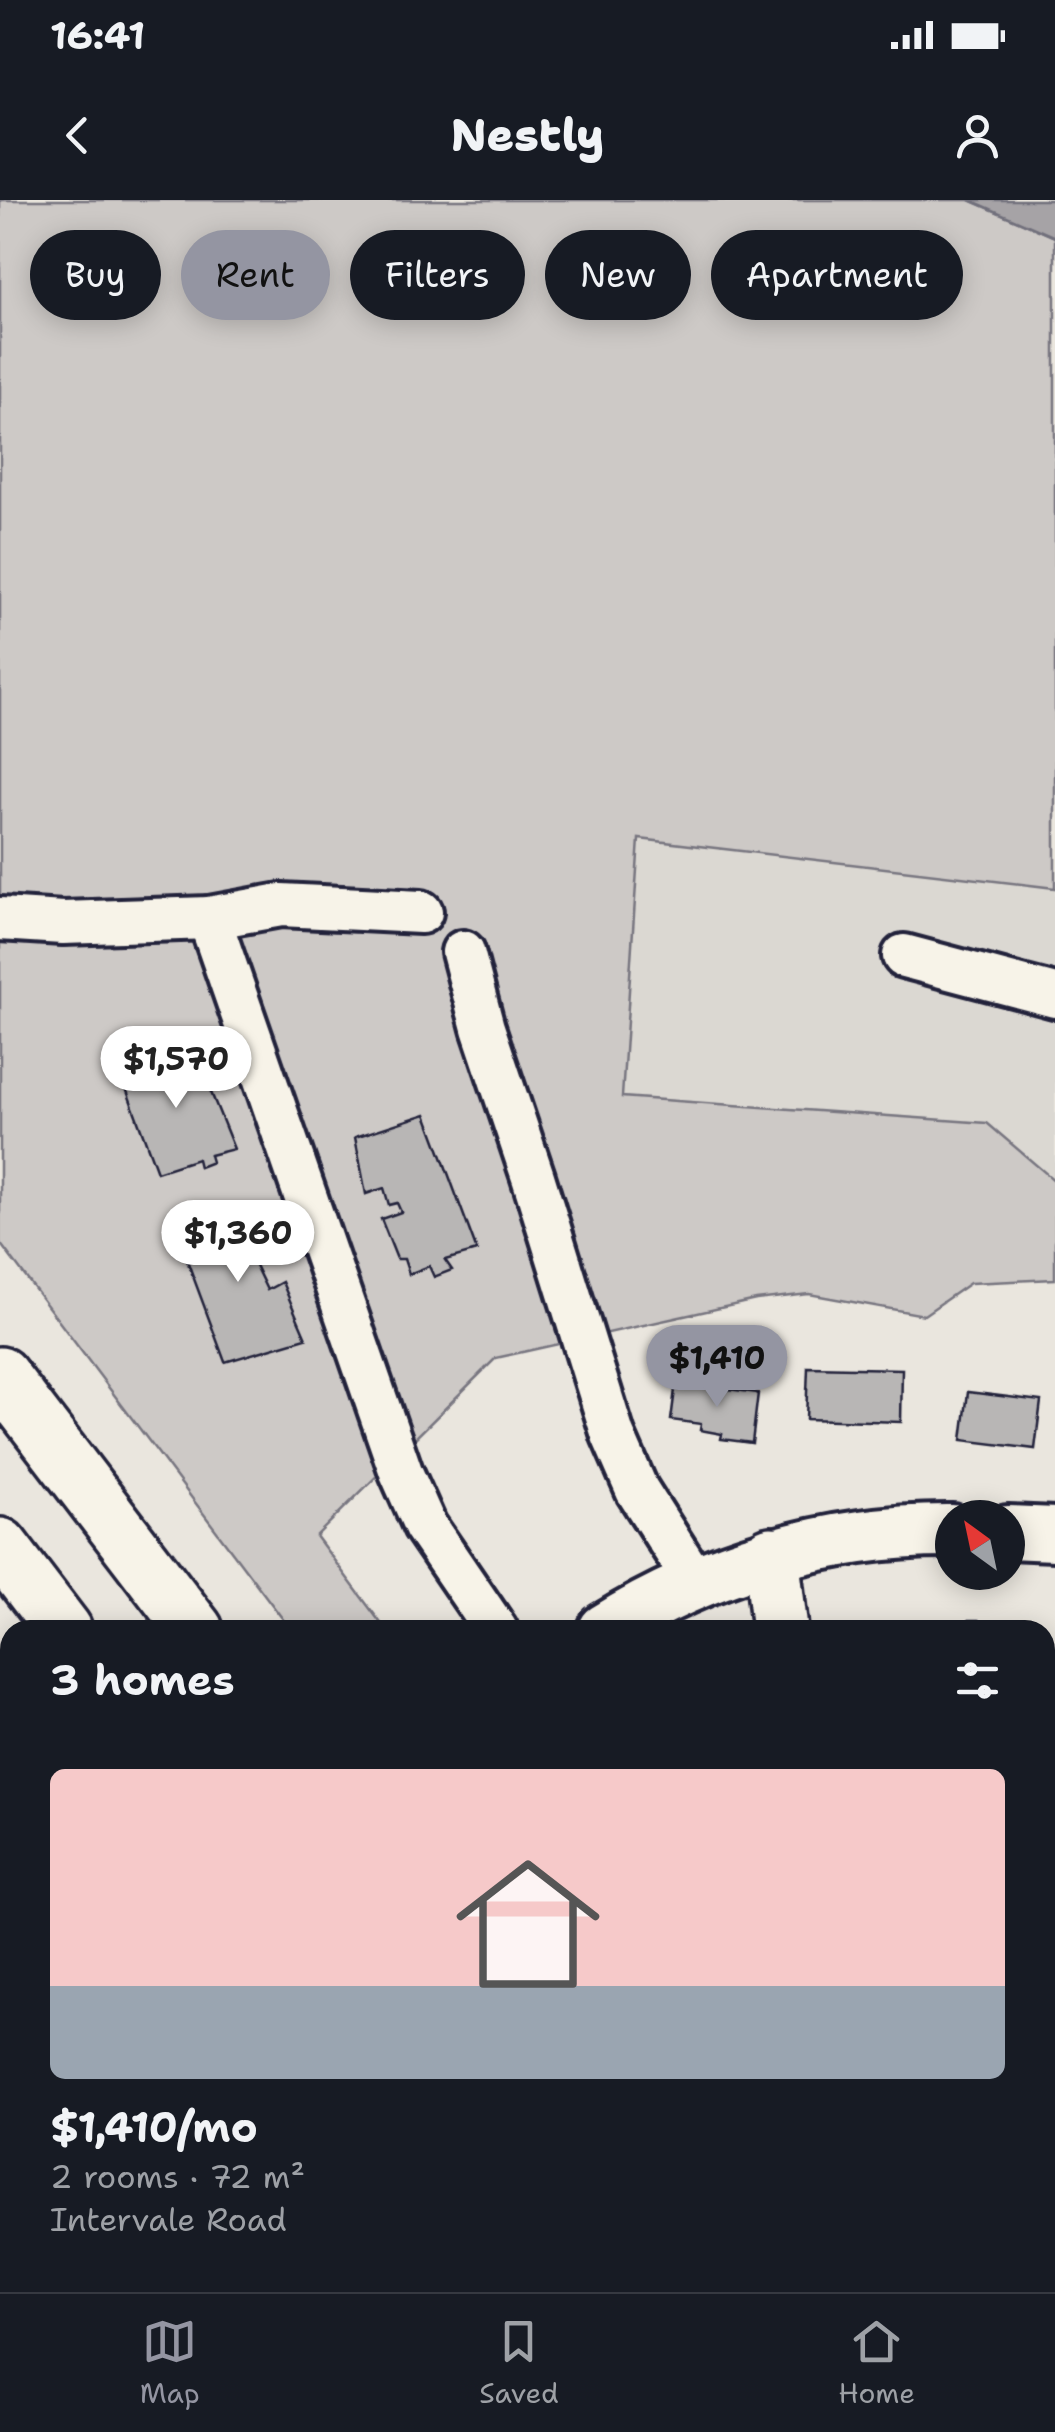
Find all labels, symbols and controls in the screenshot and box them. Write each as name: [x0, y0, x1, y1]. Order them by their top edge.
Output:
text: 16:41: [50, 10, 145, 61]
text: Nestly: [451, 105, 604, 165]
icon: back: [50, 108, 105, 163]
icon: person: [950, 108, 1005, 163]
chip: Buy: [30, 230, 161, 320]
chip: Rent: [181, 230, 330, 320]
chip: Filters: [350, 230, 525, 320]
chip: New: [545, 230, 691, 320]
chip: Apartment: [711, 230, 963, 320]
pin: $1,570: [95, 1026, 257, 1111]
text: $1,570: [123, 1037, 229, 1080]
pin: $1,360: [157, 1200, 319, 1285]
text: $1,360: [183, 1211, 293, 1254]
pin: $1,410: [636, 1325, 798, 1410]
text: $1,410: [668, 1336, 766, 1379]
north arrow: [935, 1500, 1025, 1590]
map controls: [935, 1500, 1025, 1590]
text: 3 homes: [50, 1652, 235, 1708]
icon: filters: [950, 1653, 1005, 1708]
icon: home: [438, 1834, 618, 2014]
text: $1,410/mo: [50, 2099, 258, 2155]
text: 2 rooms · 72 m²: [50, 2155, 305, 2198]
text: Intervale Road: [50, 2198, 287, 2241]
tab: Map: [140, 2314, 200, 2412]
tab: Saved: [479, 2314, 559, 2412]
tab: Home: [838, 2314, 915, 2412]

